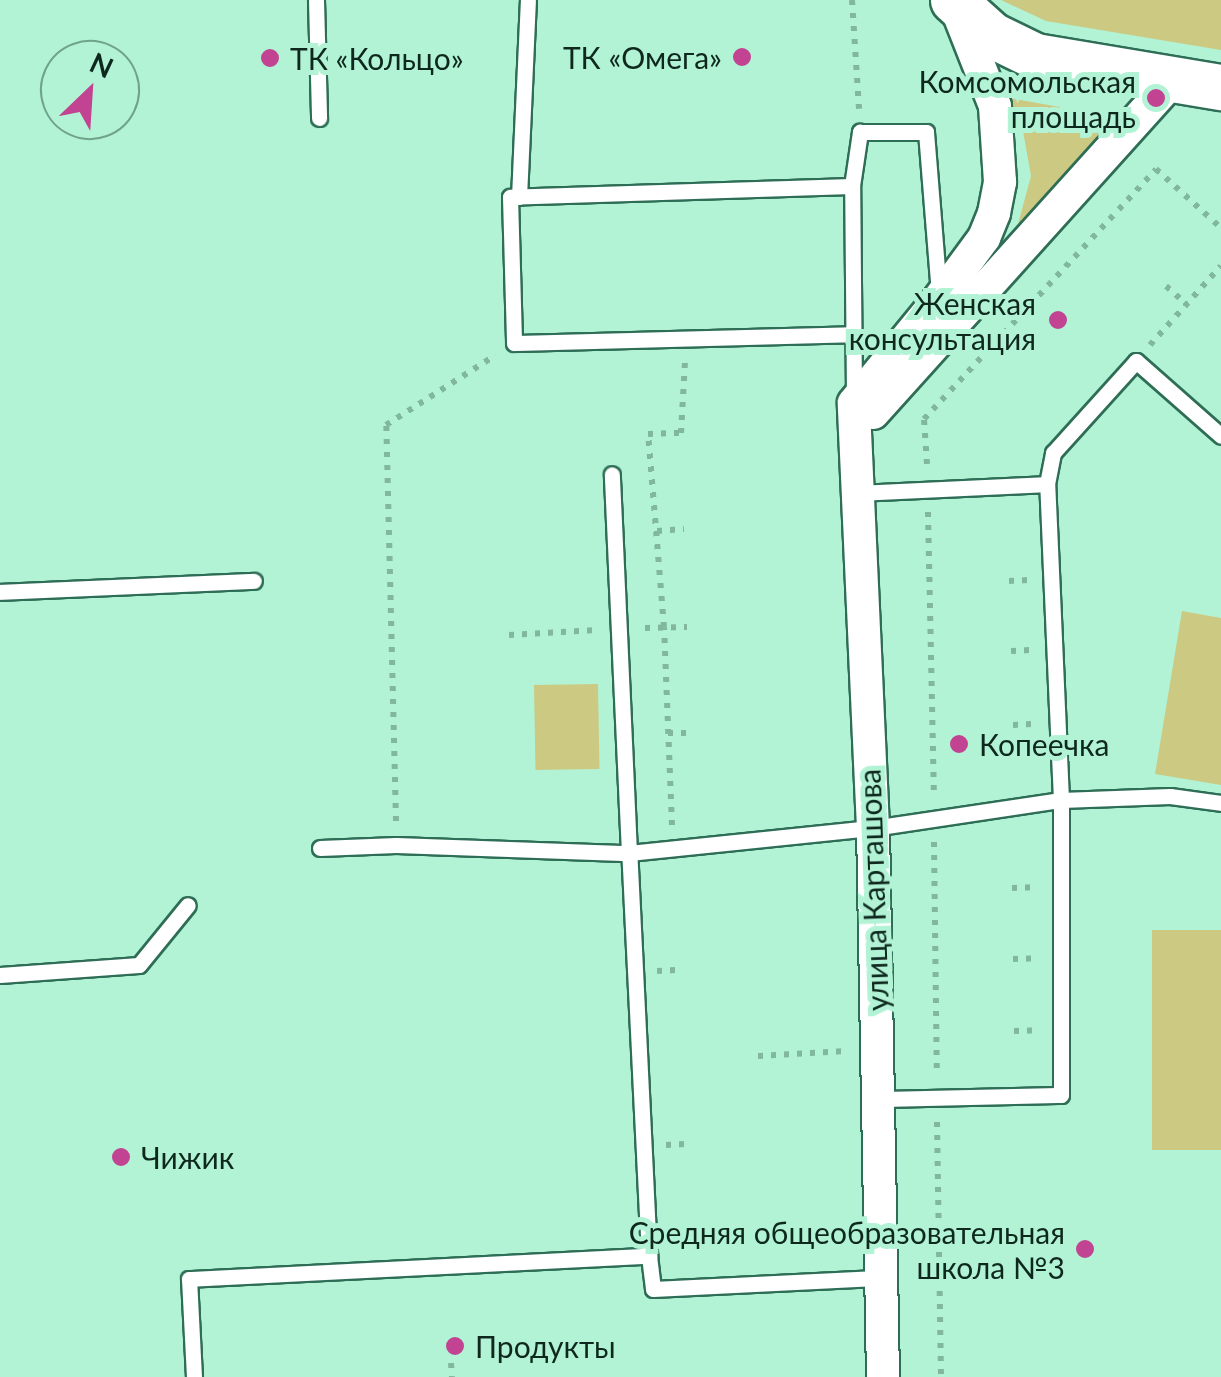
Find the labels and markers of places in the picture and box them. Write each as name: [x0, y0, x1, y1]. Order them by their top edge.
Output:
place label: ТК «Омега»: [563, 39, 722, 75]
place label: ТК «Кольцо»: [290, 40, 464, 76]
marker: ТК «Омега»: [731, 46, 753, 68]
marker: ТК «Кольцо»: [259, 47, 281, 69]
place label: Комсомольская площадь: [919, 63, 1136, 134]
marker: Комсомольская площадь: [1145, 87, 1167, 109]
place label: Женская консультация: [849, 285, 1036, 356]
marker: Женская консультация: [1045, 307, 1071, 333]
place label: Копеечка: [979, 726, 1109, 762]
marker: Копеечка: [948, 733, 970, 755]
place label: Чижик: [141, 1139, 234, 1175]
marker: Чижик: [110, 1146, 132, 1168]
place label: Средняя общеобразовательная школа №3: [629, 1214, 1065, 1284]
marker: Средняя общеобразовательная школа №3: [1074, 1238, 1096, 1260]
place label: Продукты: [475, 1328, 616, 1364]
marker: Продукты: [444, 1335, 466, 1357]

